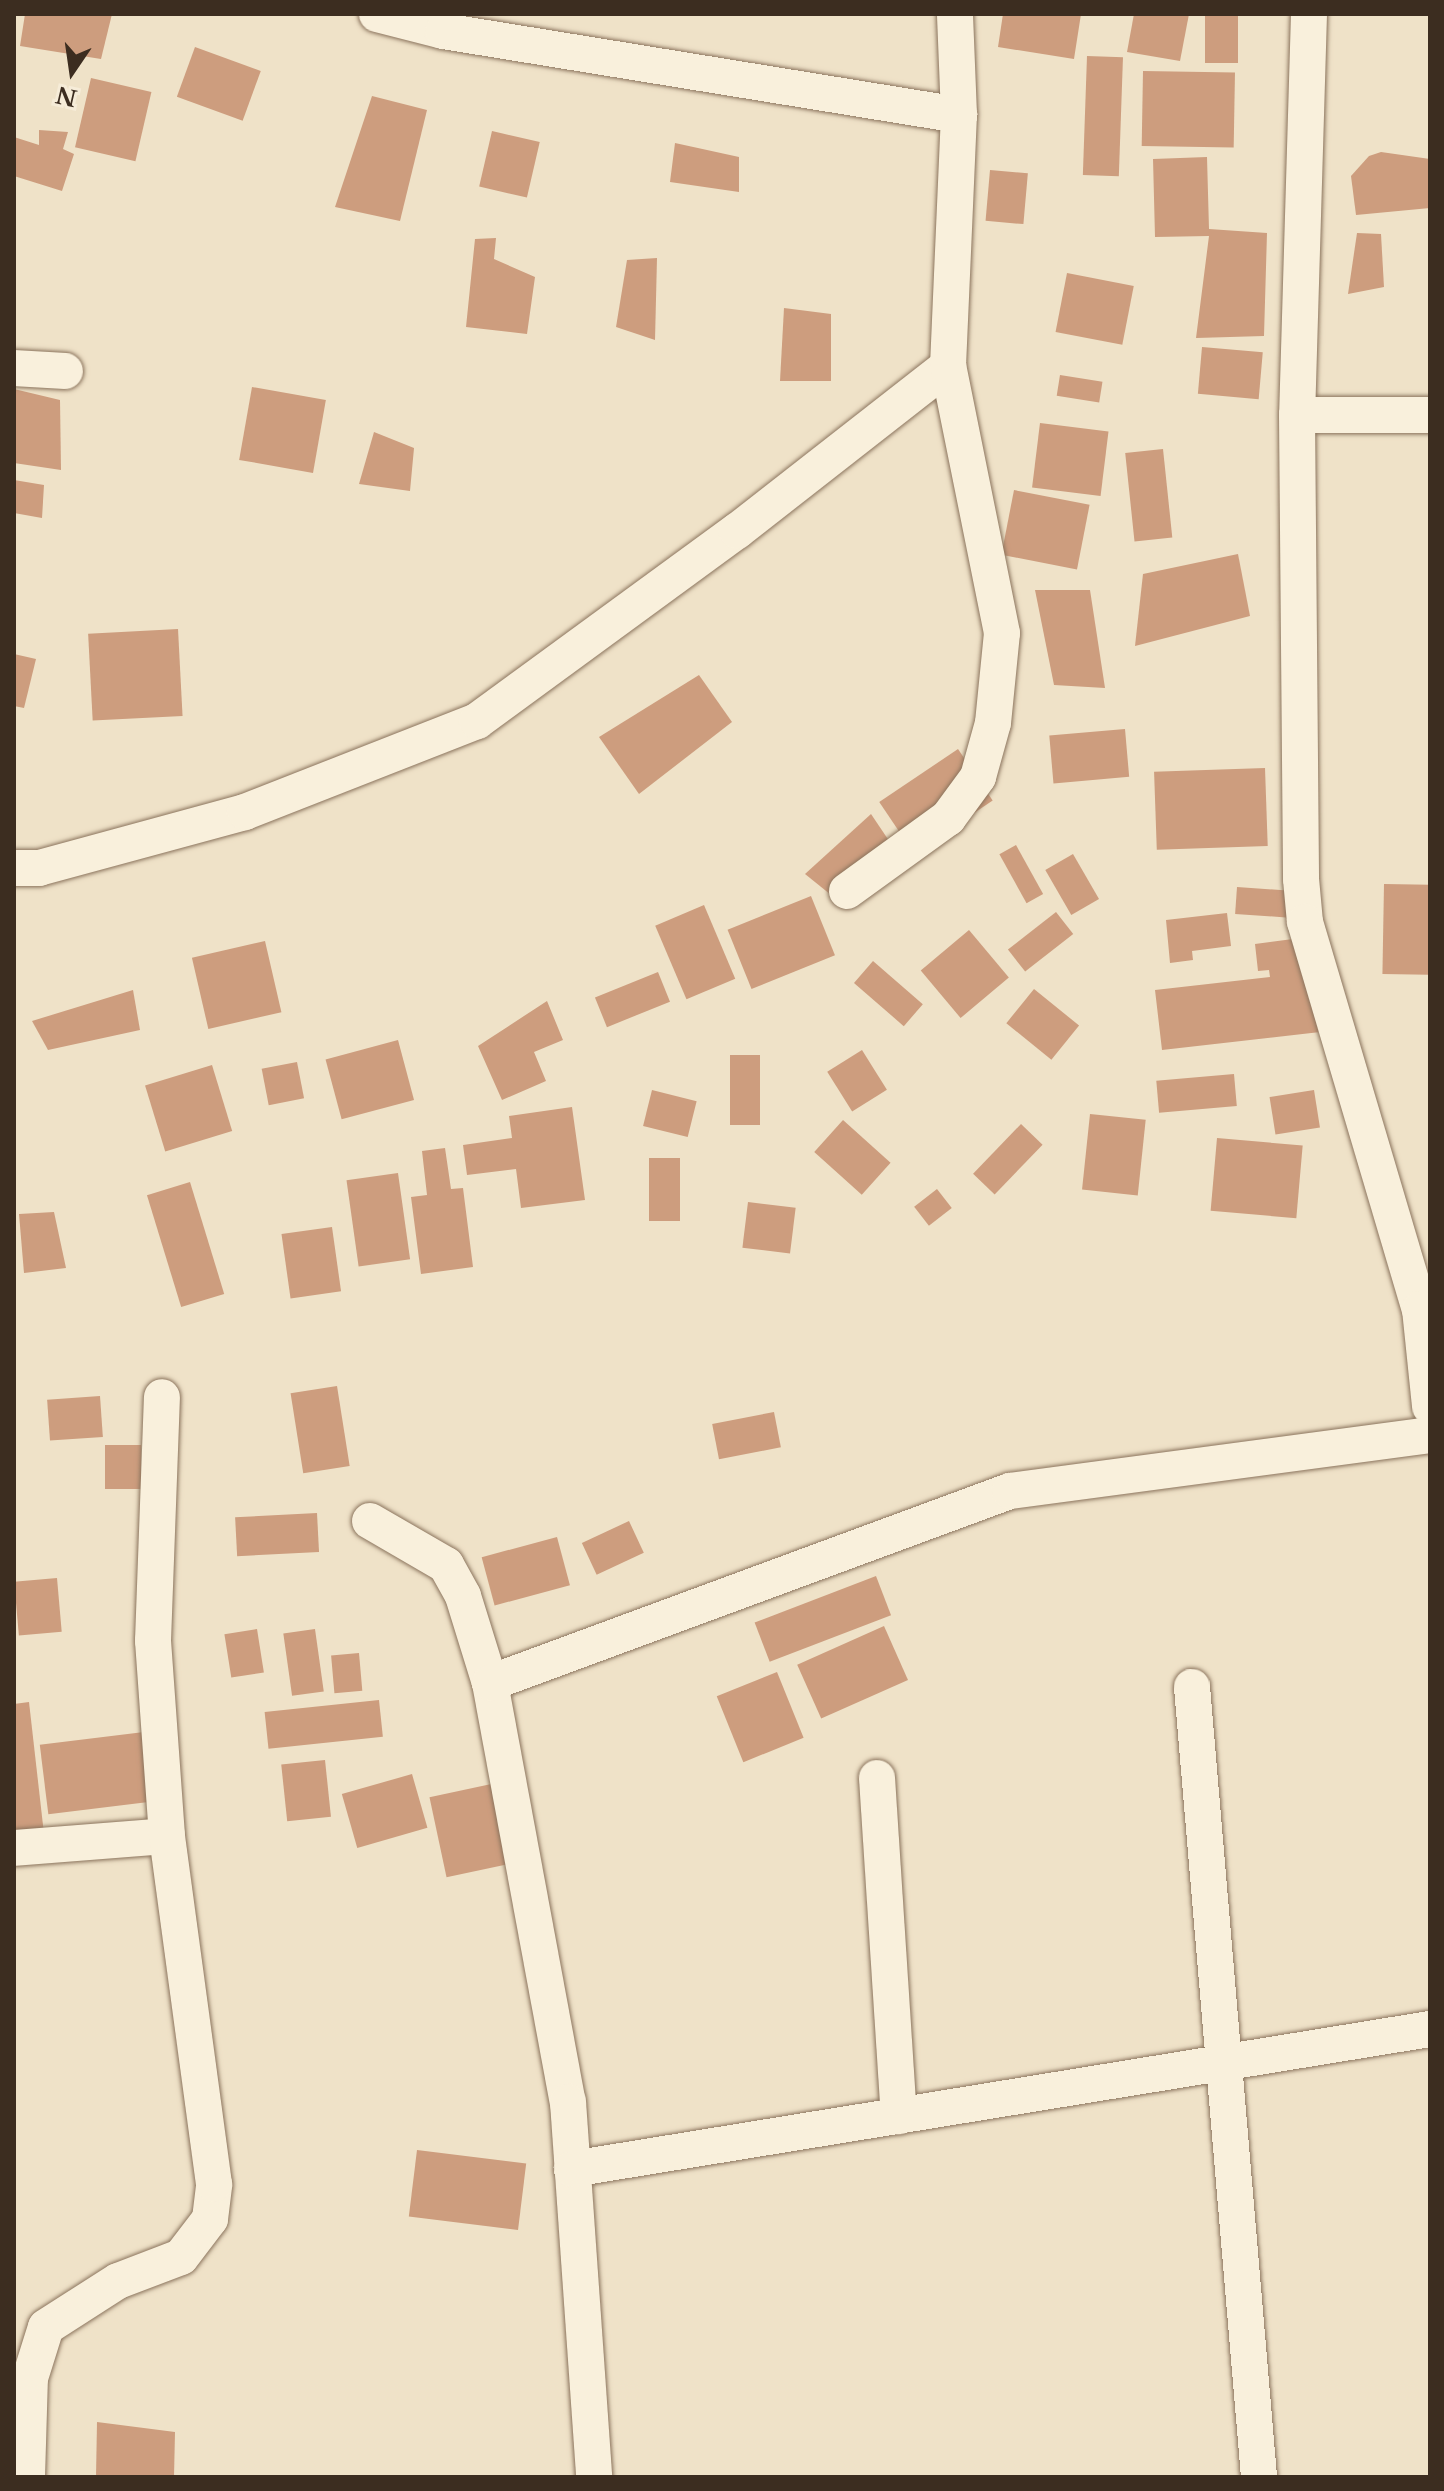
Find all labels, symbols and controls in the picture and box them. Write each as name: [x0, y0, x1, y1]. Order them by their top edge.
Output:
north arrow: [32, 32, 112, 112]
text: N: [53, 80, 80, 111]

